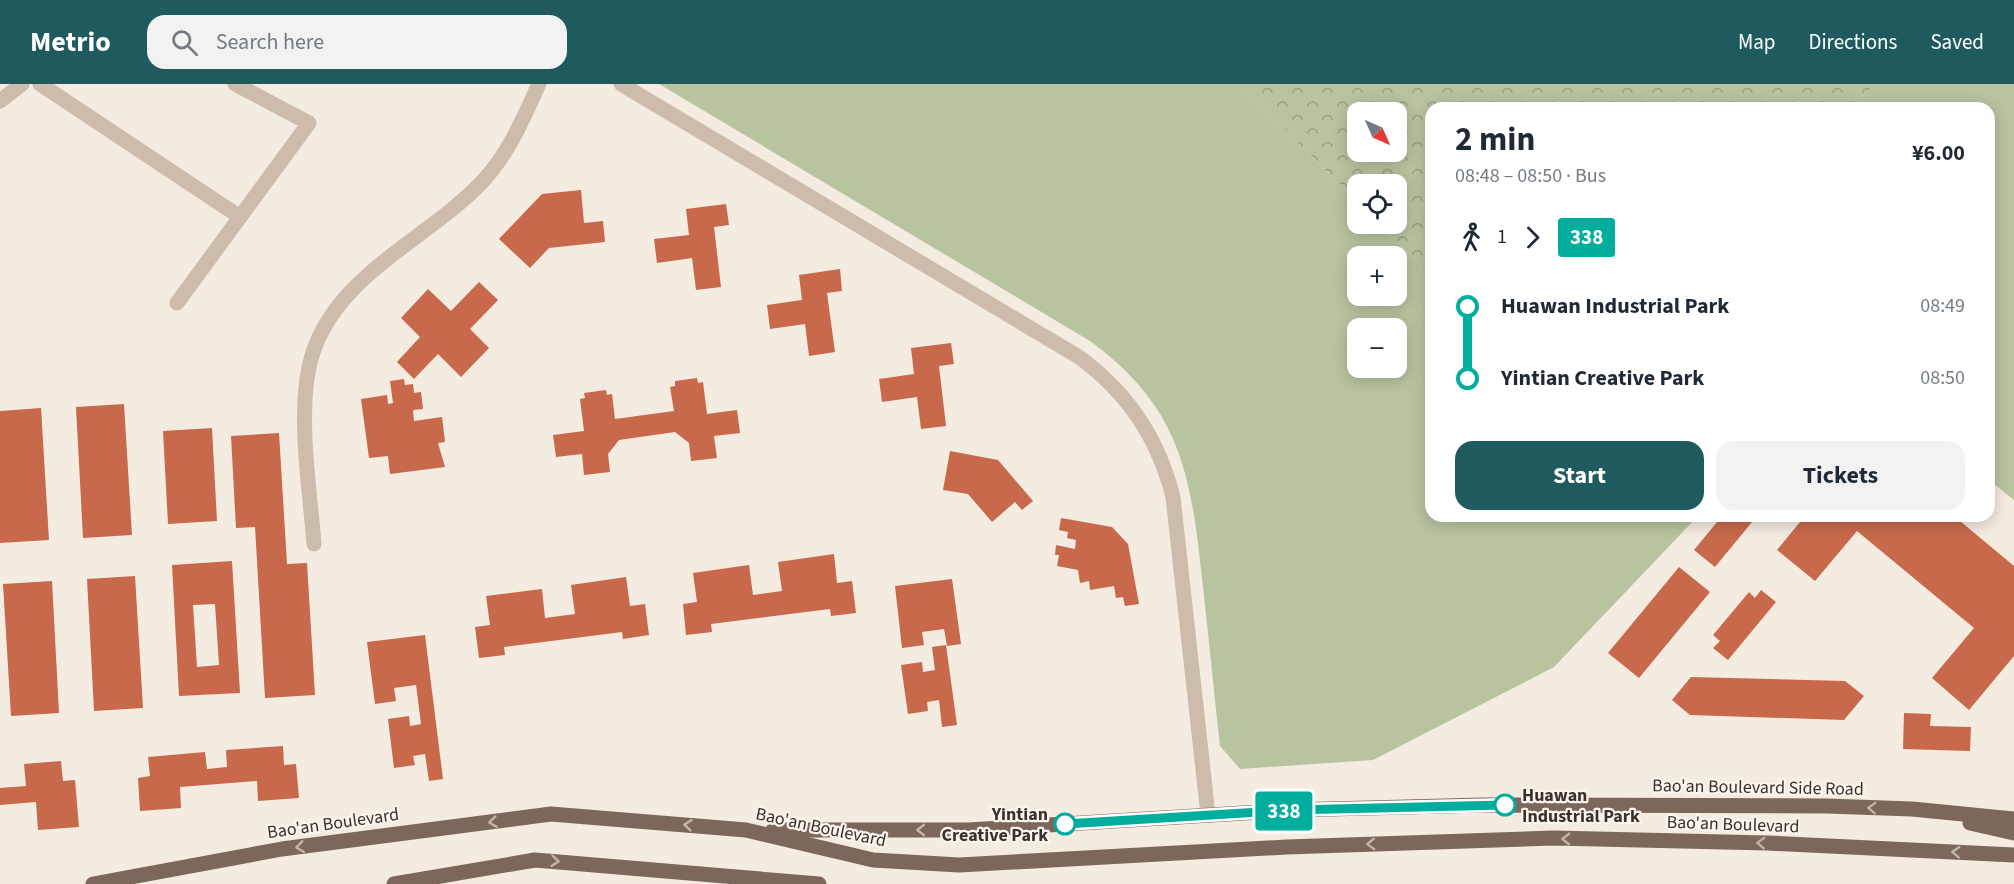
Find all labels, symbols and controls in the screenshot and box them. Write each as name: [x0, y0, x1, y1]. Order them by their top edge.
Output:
search box: [147, 15, 567, 69]
text: Metrio: [30, 22, 111, 62]
icon: search: [168, 26, 201, 59]
text: Search here: [216, 26, 324, 58]
text: Map: [1738, 27, 1776, 57]
text: Directions: [1809, 27, 1897, 57]
text: Saved: [1930, 27, 1984, 57]
north arrow: [1347, 102, 1407, 162]
map controls: [1347, 102, 1407, 378]
text: 2 min: [1455, 116, 1535, 163]
text: ¥6.00: [1912, 137, 1965, 169]
text: 08:48 – 08:50 · Bus: [1455, 162, 1606, 190]
button: locate: [1347, 174, 1407, 234]
icon: walk: [1455, 221, 1488, 254]
icon: forward: [1516, 221, 1549, 254]
text: 338: [1570, 222, 1603, 252]
text: 1: [1497, 223, 1507, 251]
button: +: [1347, 246, 1407, 306]
text: Huawan Industrial Park: [1501, 290, 1729, 322]
text: 08:49: [1920, 292, 1965, 320]
button: −: [1347, 318, 1407, 378]
text: Yintian Creative Park: [1501, 362, 1704, 394]
text: 08:50: [1920, 364, 1965, 392]
button: Start: [1455, 441, 1704, 510]
button: Tickets: [1716, 441, 1965, 510]
street label: Bao'an Boulevard Side Road: [1652, 773, 1864, 802]
place label: Huawan Industrial Park: [1522, 783, 1640, 829]
line badge: 338: [1250, 792, 1318, 830]
marker: Huawan Industrial Park: [1494, 794, 1516, 816]
text: 338: [1267, 796, 1301, 826]
street label: Bao'an Boulevard: [753, 801, 888, 854]
one-way arrow: [1868, 801, 1877, 814]
street label: Bao'an Boulevard: [266, 802, 401, 845]
place label: Yintian Creative Park: [942, 802, 1048, 848]
street label: Bao'an Boulevard: [1666, 810, 1800, 839]
marker: Yintian Creative Park: [1054, 813, 1076, 835]
one-way arrow: [489, 815, 498, 827]
one-way arrow: [683, 819, 692, 832]
one-way arrow: [916, 824, 925, 836]
one-way arrow: [1561, 832, 1570, 845]
one-way arrow: [1756, 837, 1765, 850]
one-way arrow: [1366, 838, 1375, 850]
one-way arrow: [295, 840, 305, 852]
one-way arrow: [1951, 846, 1960, 859]
one-way arrow: [551, 855, 560, 868]

